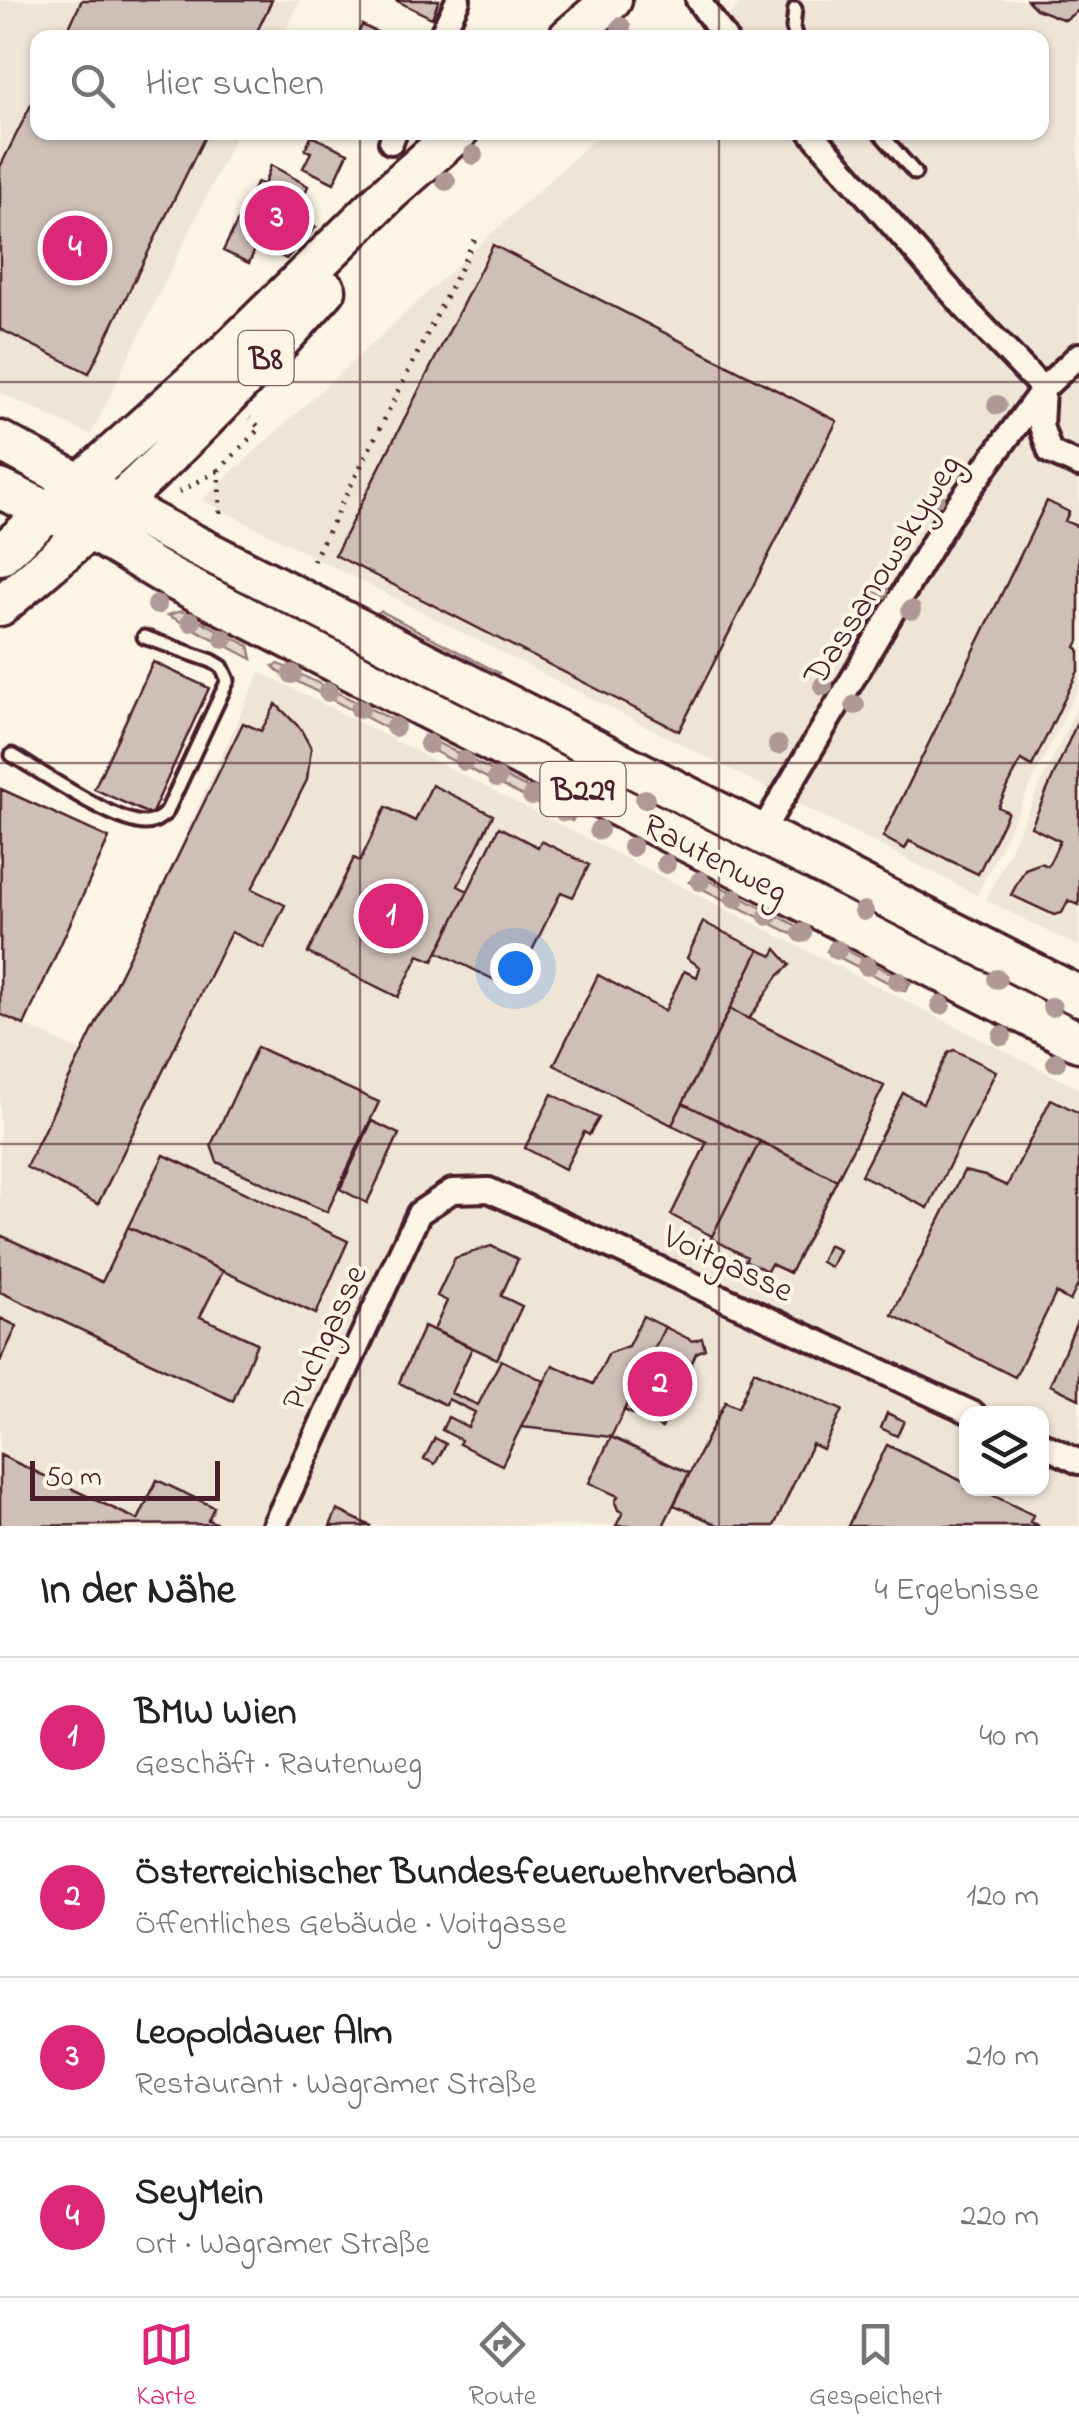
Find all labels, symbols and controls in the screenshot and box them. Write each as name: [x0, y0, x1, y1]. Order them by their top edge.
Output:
search box: [30, 30, 1049, 140]
text: Hier suchen: [145, 57, 324, 113]
icon: search: [65, 58, 120, 113]
pin: 3: [244, 180, 310, 256]
pin: 4: [42, 210, 108, 286]
road number: B8: [238, 331, 294, 385]
street label: Dassanowskyweg: [792, 445, 976, 697]
road number: B229: [540, 762, 626, 816]
street label: Rautenweg: [633, 802, 796, 919]
pin: 1: [358, 878, 424, 954]
your location: [490, 943, 541, 994]
street label: Voitgasse: [653, 1212, 801, 1318]
street label: Puchgasse: [270, 1257, 382, 1420]
pin: 2: [628, 1346, 692, 1422]
map controls: [959, 1406, 1049, 1496]
button: layers: [959, 1406, 1049, 1496]
scale bar: [30, 1456, 220, 1500]
text: 50 m: [45, 1458, 102, 1499]
text: In der Nähe: [40, 1561, 235, 1622]
text: 4 Ergebnisse: [874, 1568, 1039, 1615]
text: BMW Wien: [135, 1686, 297, 1742]
text: 1: [67, 1714, 78, 1761]
text: 40 m: [979, 1714, 1039, 1761]
text: Geschäft · Rautenweg: [135, 1742, 422, 1789]
text: Österreichischer Bundesfeuerwehrverband: [135, 1846, 797, 1902]
text: 2: [65, 1874, 80, 1921]
text: 120 m: [966, 1874, 1039, 1921]
text: Öffentliches Gebäude · Voitgasse: [135, 1902, 567, 1949]
text: Leopoldauer Alm: [135, 2006, 393, 2062]
text: 3: [66, 2034, 79, 2081]
text: 210 m: [966, 2034, 1039, 2081]
text: Restaurant · Wagramer Straße: [135, 2062, 536, 2109]
text: SeyMein: [135, 2166, 263, 2222]
text: 4: [66, 2194, 79, 2241]
text: 220 m: [961, 2194, 1039, 2241]
text: Ort · Wagramer Straße: [135, 2222, 430, 2269]
tab: Karte: [136, 2317, 196, 2418]
tab: Route: [468, 2317, 536, 2418]
tab: Gespeichert: [809, 2317, 943, 2418]

